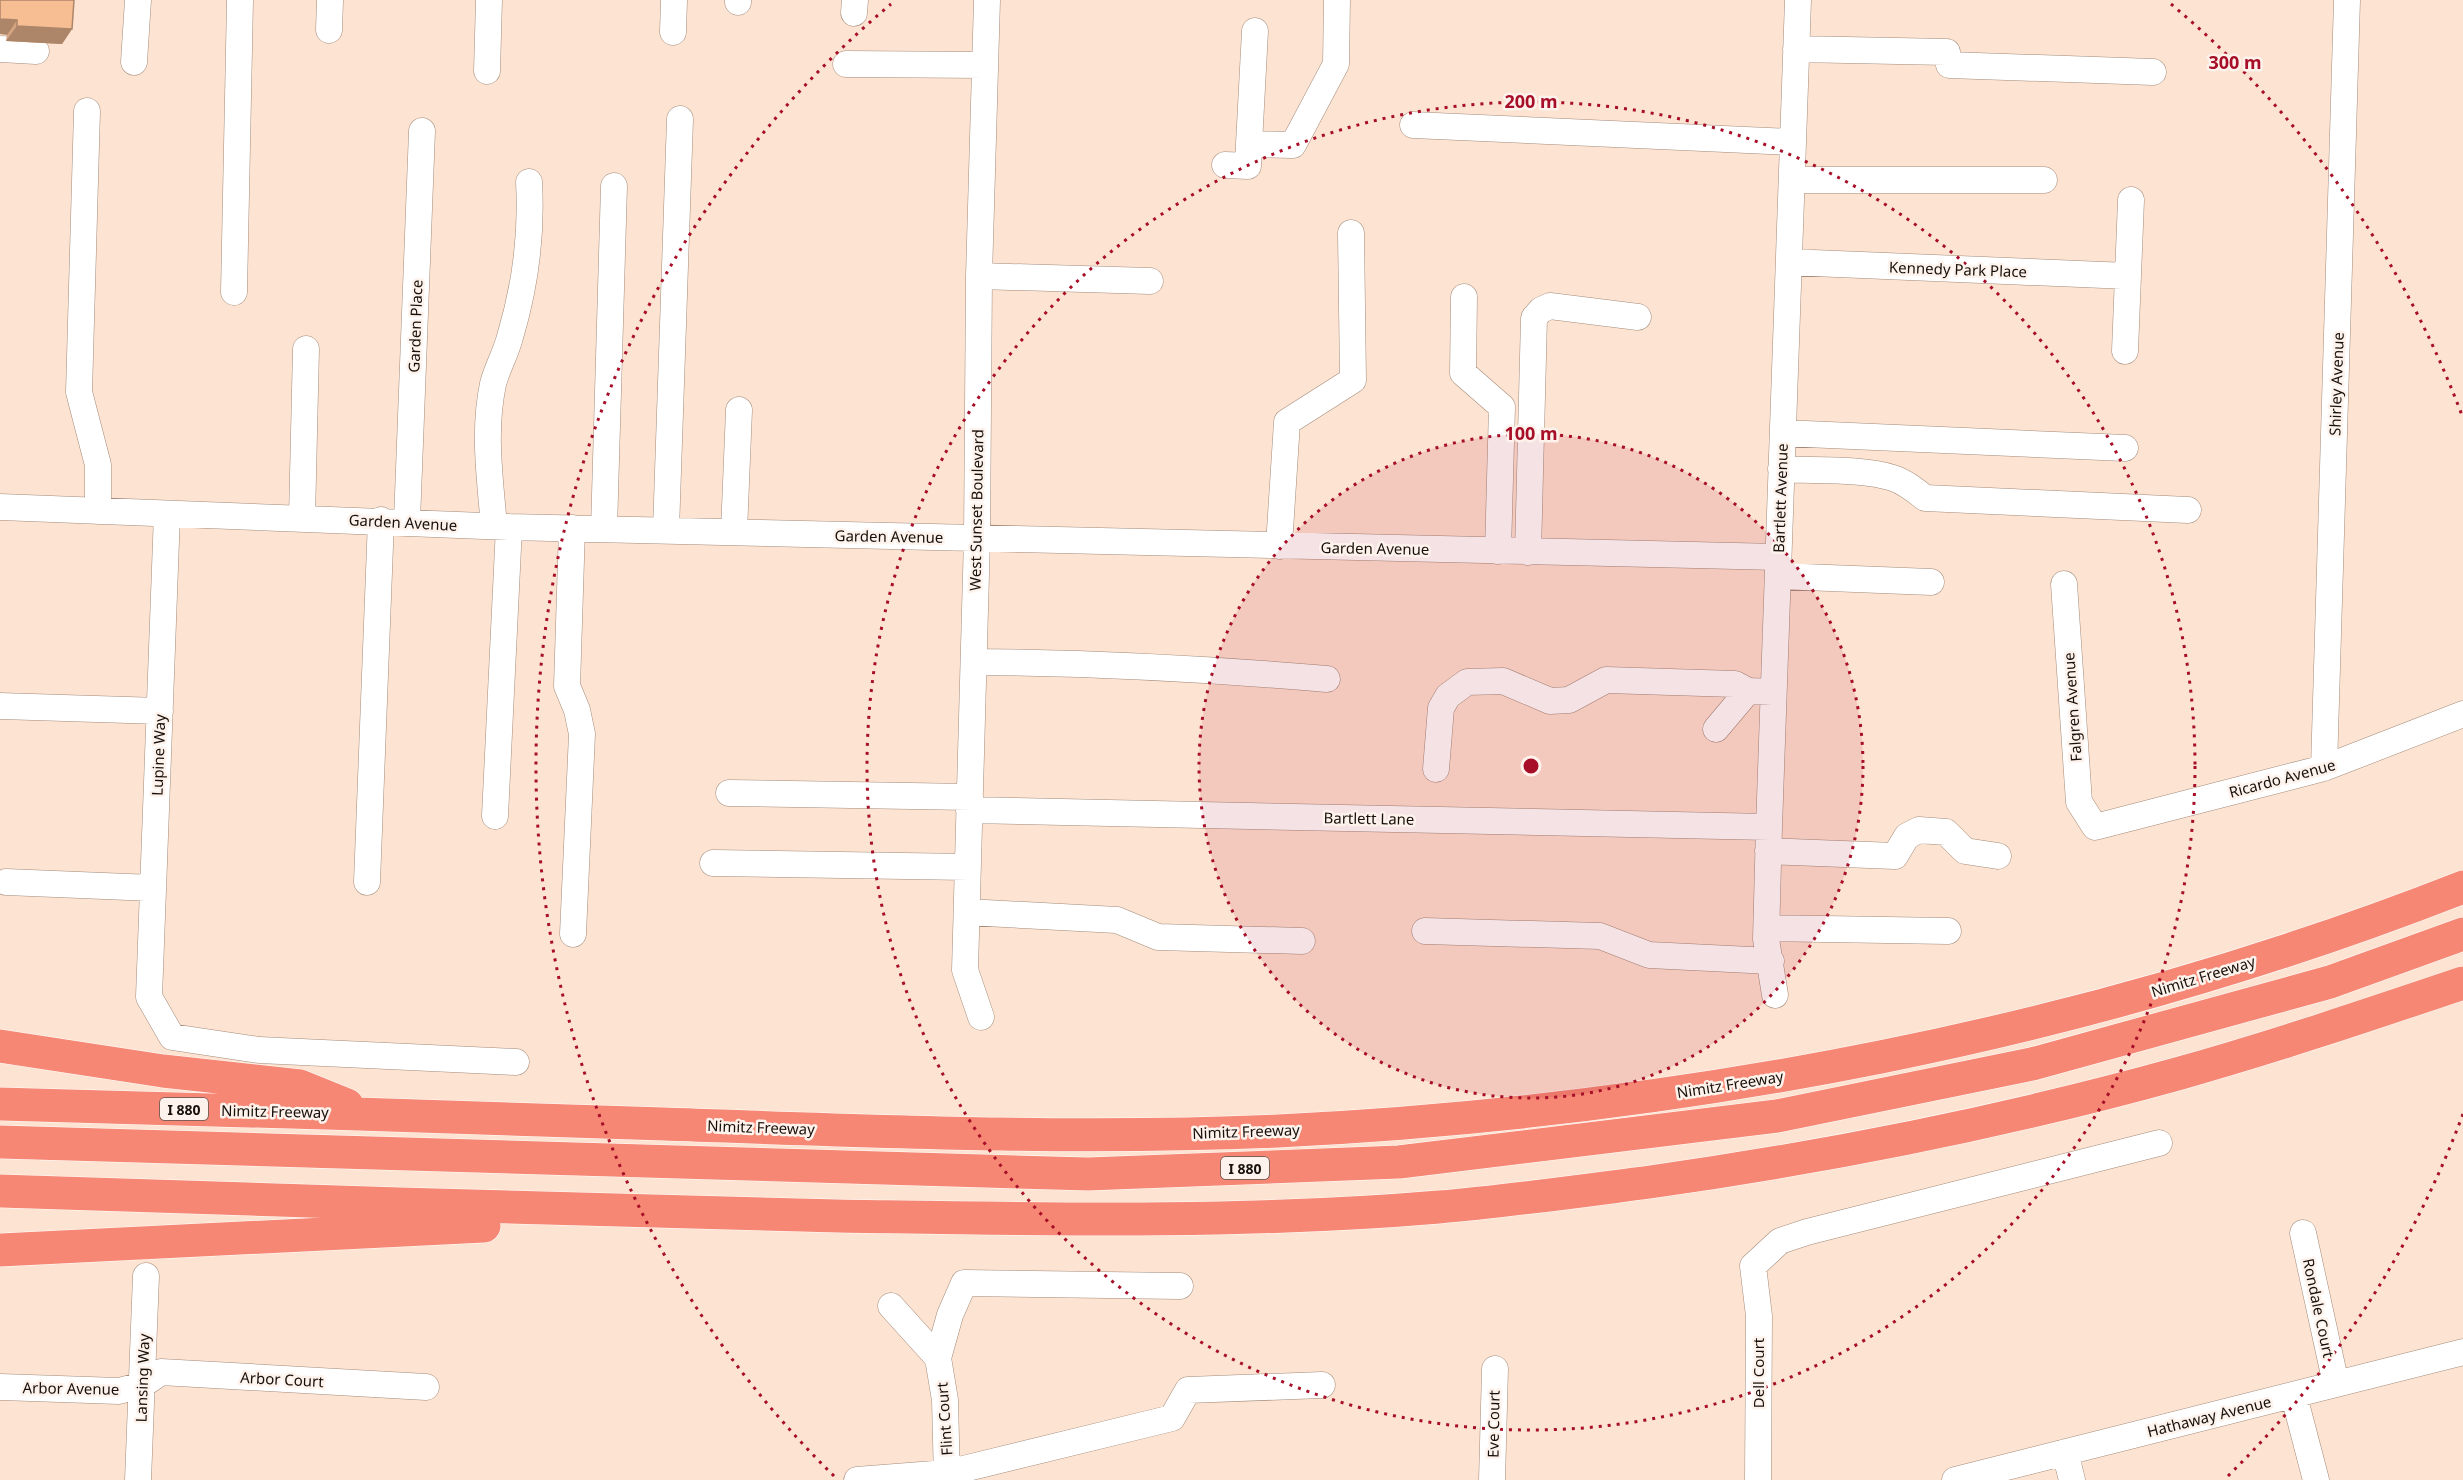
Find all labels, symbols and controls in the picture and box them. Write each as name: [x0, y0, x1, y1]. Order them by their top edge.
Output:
text: 300 m: [2208, 50, 2262, 74]
text: 200 m: [1504, 89, 1558, 113]
street label: Kennedy Park Place: [1889, 257, 2027, 281]
street label: Garden Place: [403, 279, 427, 373]
street label: Shirley Avenue: [2324, 332, 2348, 436]
text: 100 m: [1504, 421, 1558, 445]
street label: West Sunset Boulevard: [965, 429, 987, 591]
street label: Bartlett Avenue: [1768, 443, 1792, 553]
street label: Garden Avenue: [348, 509, 458, 535]
street label: Garden Avenue: [834, 525, 944, 547]
street label: Garden Avenue: [1320, 537, 1430, 559]
street label: Falgren Avenue: [2058, 652, 2086, 762]
street label: Lupine Way: [147, 714, 169, 796]
street label: Ricardo Avenue: [2226, 754, 2338, 802]
centre of rings: [1521, 756, 1541, 776]
street label: Bartlett Lane: [1323, 807, 1415, 829]
street label: Nimitz Freeway: [2149, 951, 2258, 1001]
street label: Nimitz Freeway: [1675, 1066, 1785, 1102]
road number: I 880: [160, 1098, 208, 1120]
street label: Nimitz Freeway: [221, 1100, 329, 1122]
street label: Nimitz Freeway: [707, 1115, 816, 1139]
street label: Nimitz Freeway: [1192, 1119, 1301, 1143]
road number: I 880: [1221, 1157, 1269, 1179]
street label: Rondale Court: [2299, 1257, 2339, 1360]
street label: Lansing Way: [130, 1333, 154, 1423]
street label: Dell Court: [1748, 1337, 1768, 1408]
street label: Arbor Court: [240, 1367, 325, 1391]
street label: Arbor Avenue: [22, 1377, 120, 1399]
street label: Flint Court: [931, 1381, 957, 1456]
street label: Eve Court: [1482, 1389, 1504, 1458]
street label: Hathaway Avenue: [2145, 1391, 2273, 1441]

